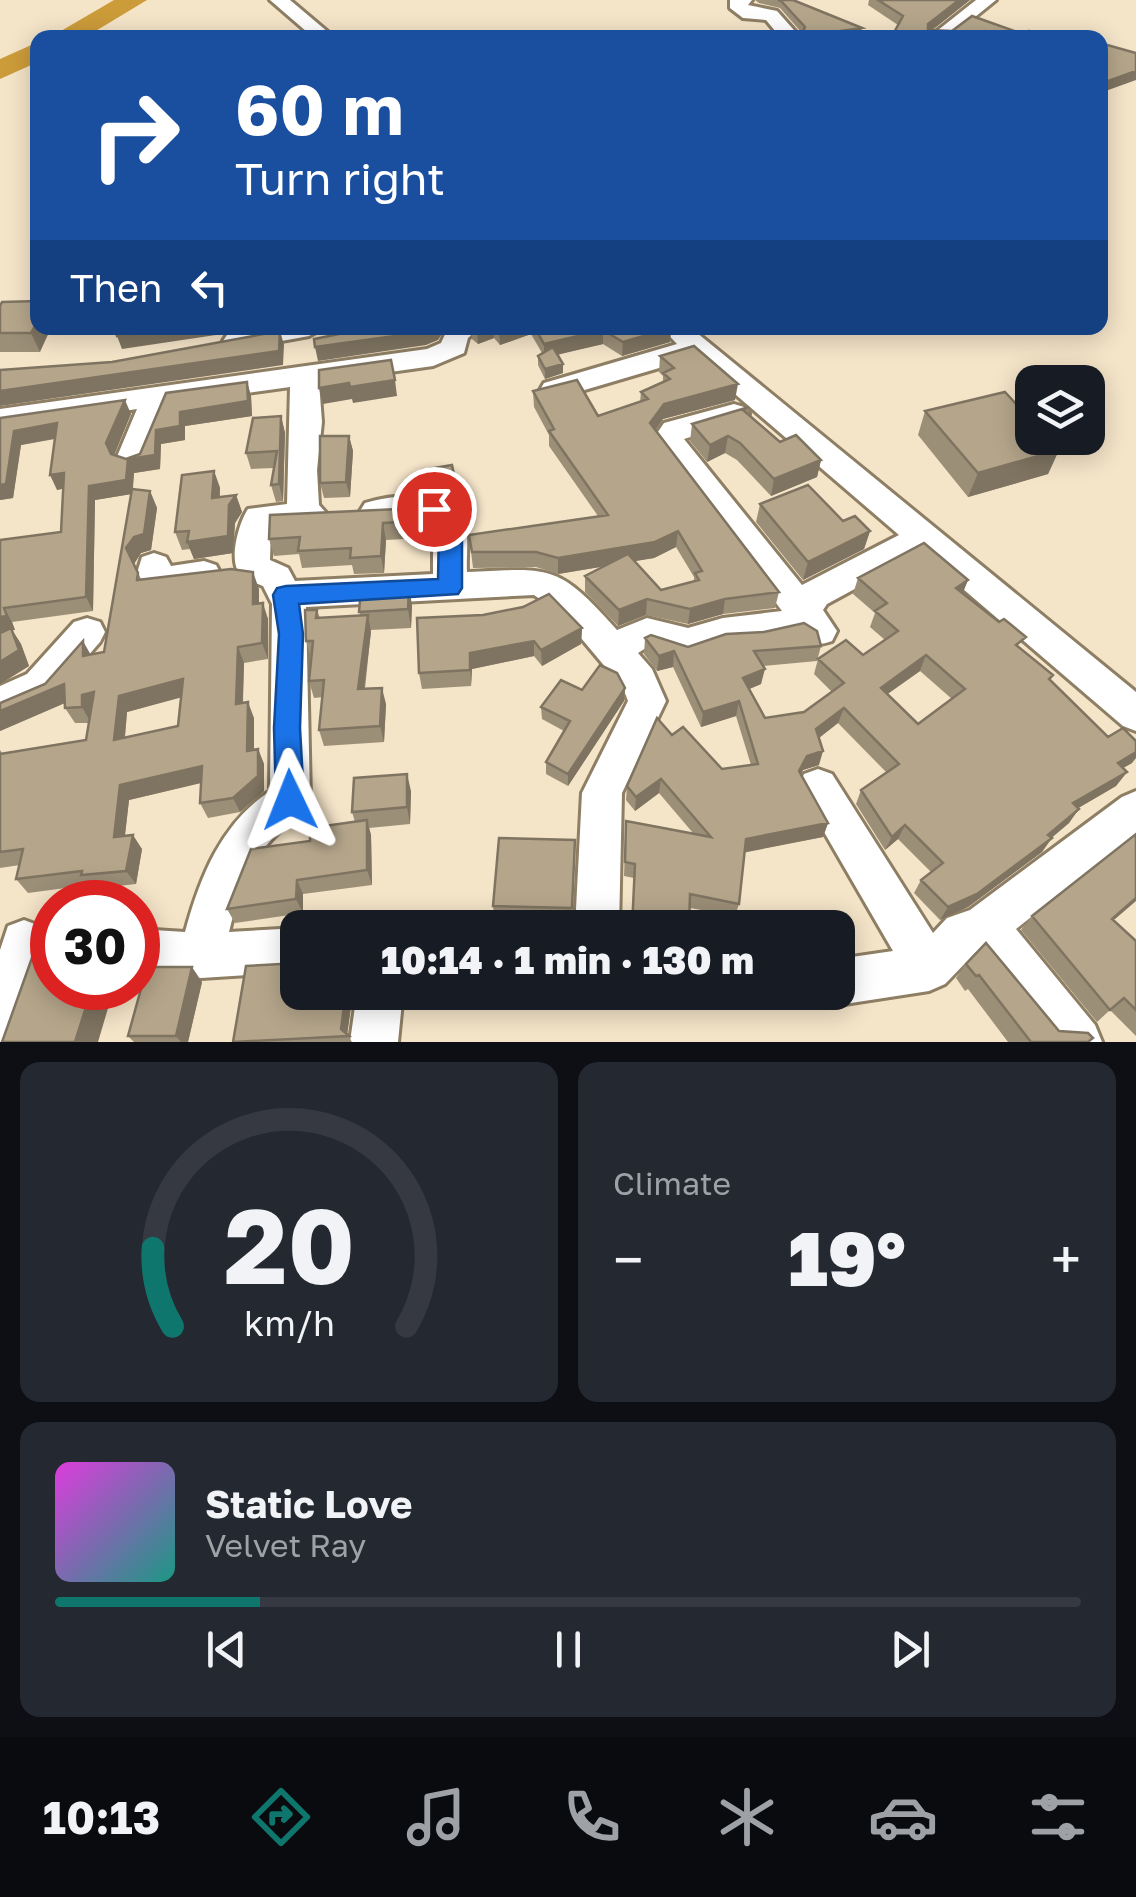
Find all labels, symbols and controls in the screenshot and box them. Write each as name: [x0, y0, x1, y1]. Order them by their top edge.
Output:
text: 60 m: [235, 66, 404, 150]
icon: right: [70, 70, 200, 200]
text: Turn right: [235, 151, 445, 205]
icon: left: [182, 260, 237, 315]
text: Then: [70, 265, 162, 310]
map controls: [1015, 365, 1105, 455]
button: layers: [1015, 365, 1105, 455]
pin: [392, 467, 477, 552]
icon: arrive: [407, 482, 462, 537]
position arrow: [238, 748, 342, 852]
speed limit sign: 30: [30, 880, 160, 1010]
text: 10:14 · 1 min · 130 m: [381, 937, 754, 982]
text: Climate: [613, 1164, 731, 1202]
text: 20: [223, 1182, 355, 1307]
text: 19°: [788, 1212, 906, 1303]
text: −: [613, 1226, 643, 1292]
text: +: [1051, 1226, 1081, 1292]
text: km/h: [244, 1301, 334, 1344]
text: Static Love: [205, 1481, 412, 1526]
text: Velvet Ray: [205, 1526, 366, 1564]
icon: previous: [199, 1622, 254, 1677]
icon: pause: [541, 1622, 596, 1677]
icon: next: [883, 1622, 938, 1677]
icon: directions: [246, 1782, 316, 1852]
icon: music: [401, 1782, 471, 1852]
icon: phone: [557, 1782, 627, 1852]
icon: climate: [712, 1782, 782, 1852]
icon: car: [868, 1782, 938, 1852]
icon: filters: [1023, 1782, 1093, 1852]
text: 10:13: [43, 1790, 160, 1844]

